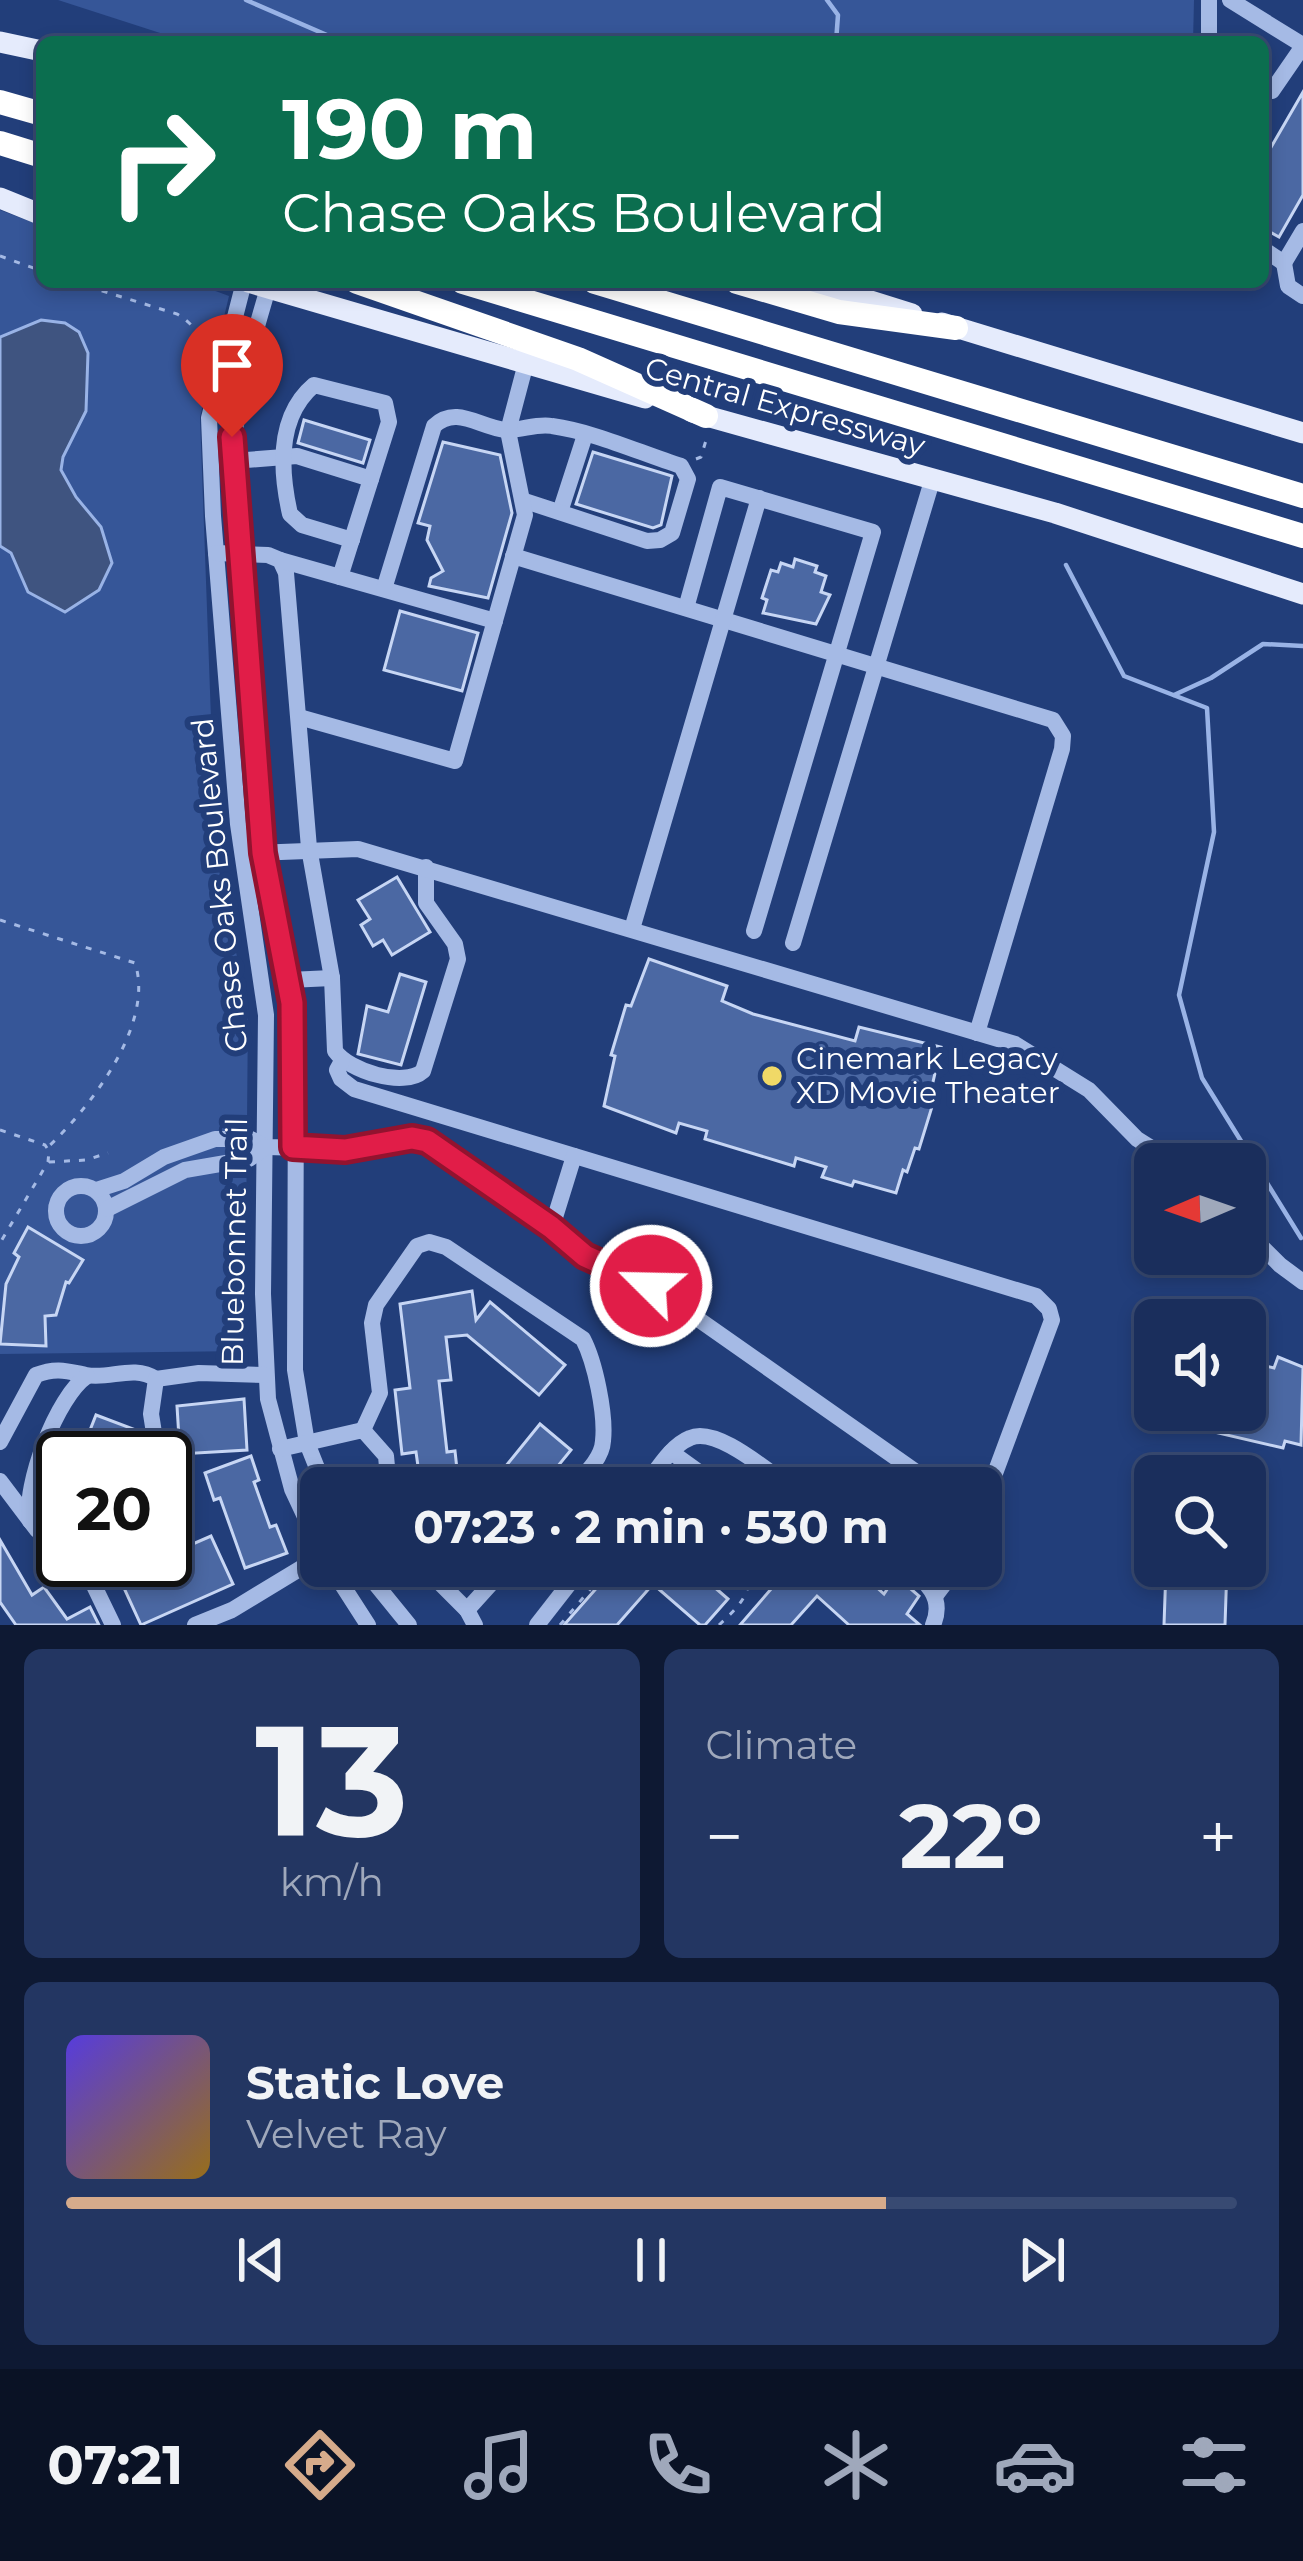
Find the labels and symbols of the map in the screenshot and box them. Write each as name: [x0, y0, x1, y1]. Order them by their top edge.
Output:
pin: [181, 314, 283, 437]
street label: Central Expressway: [641, 349, 930, 464]
street label: Chase Oaks Boulevard: [184, 716, 255, 1054]
place label: Cinemark Legacy XD Movie Theater: [796, 1040, 1060, 1111]
marker: Cinemark Legacy XD Movie Theater: [759, 1063, 785, 1089]
street label: Bluebonnet Trail: [214, 1118, 255, 1366]
north arrow: [1134, 1143, 1266, 1275]
position arrow: [588, 1223, 714, 1349]
speed limit sign: 20: [36, 1431, 192, 1587]

